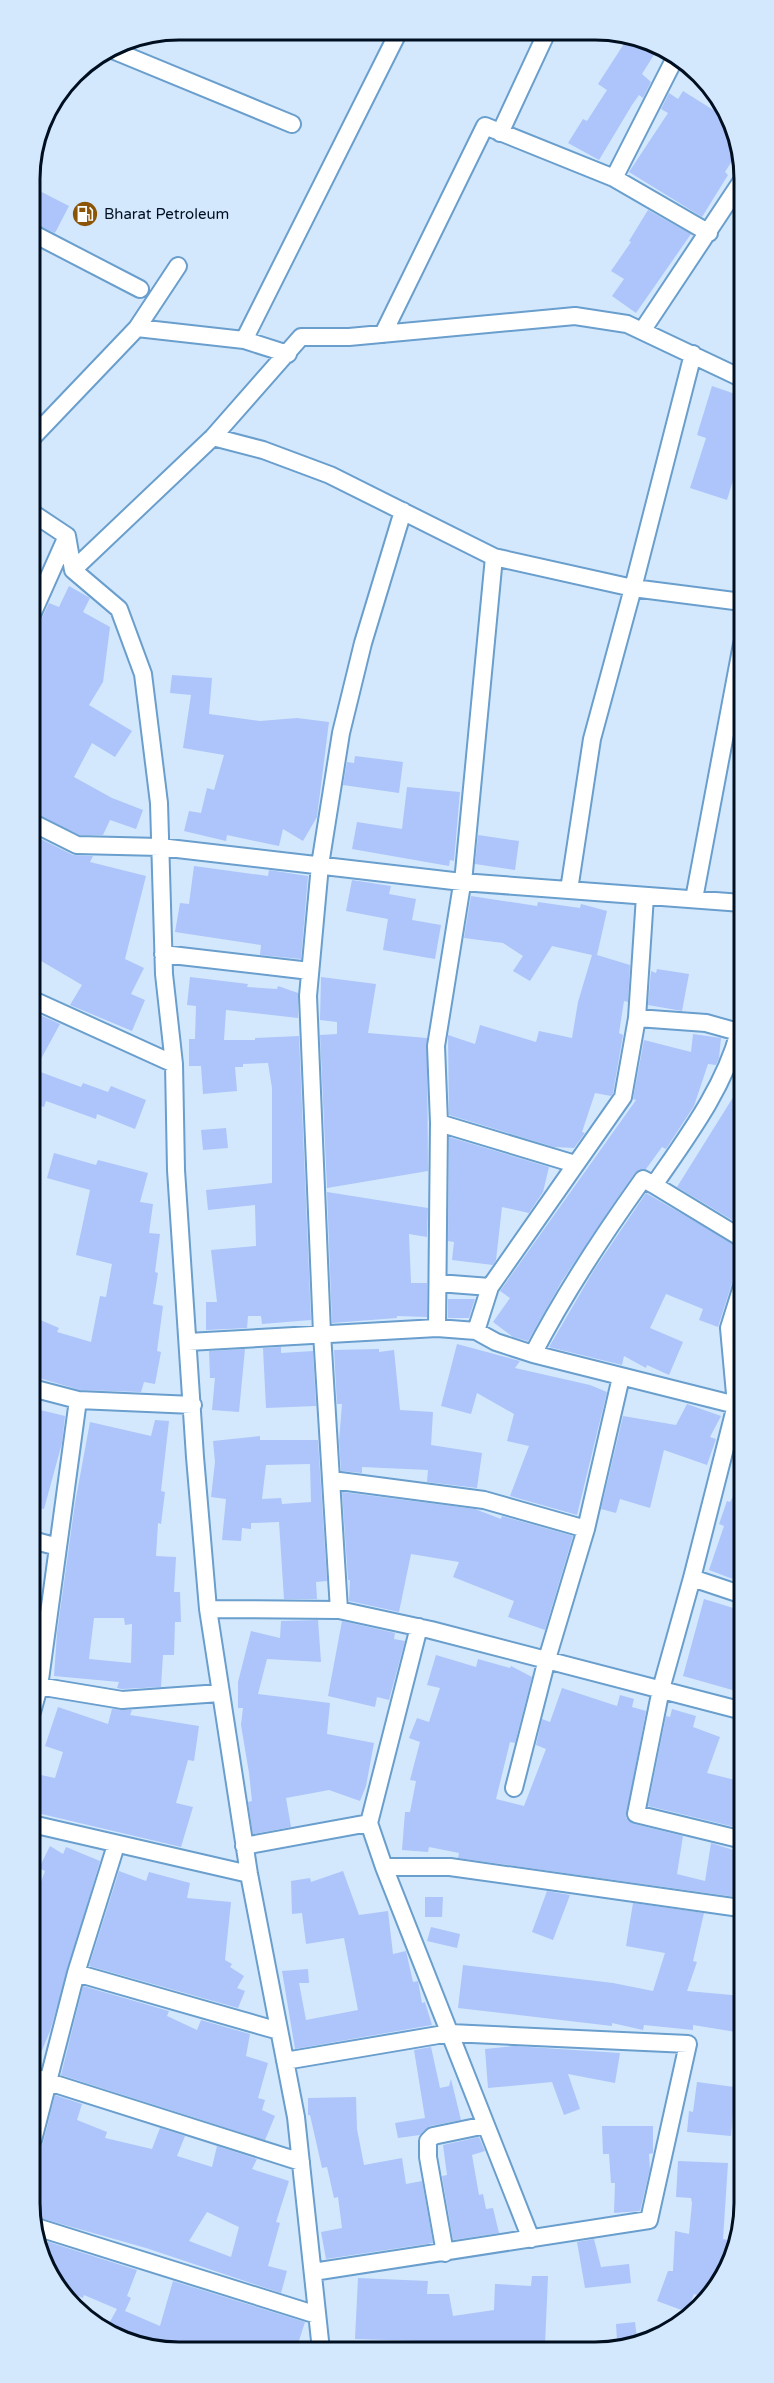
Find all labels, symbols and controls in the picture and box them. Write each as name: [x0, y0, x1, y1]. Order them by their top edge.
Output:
fuel station icon: Bharat Petroleum: [70, 199, 100, 229]
place label: Bharat Petroleum: [104, 205, 229, 223]

